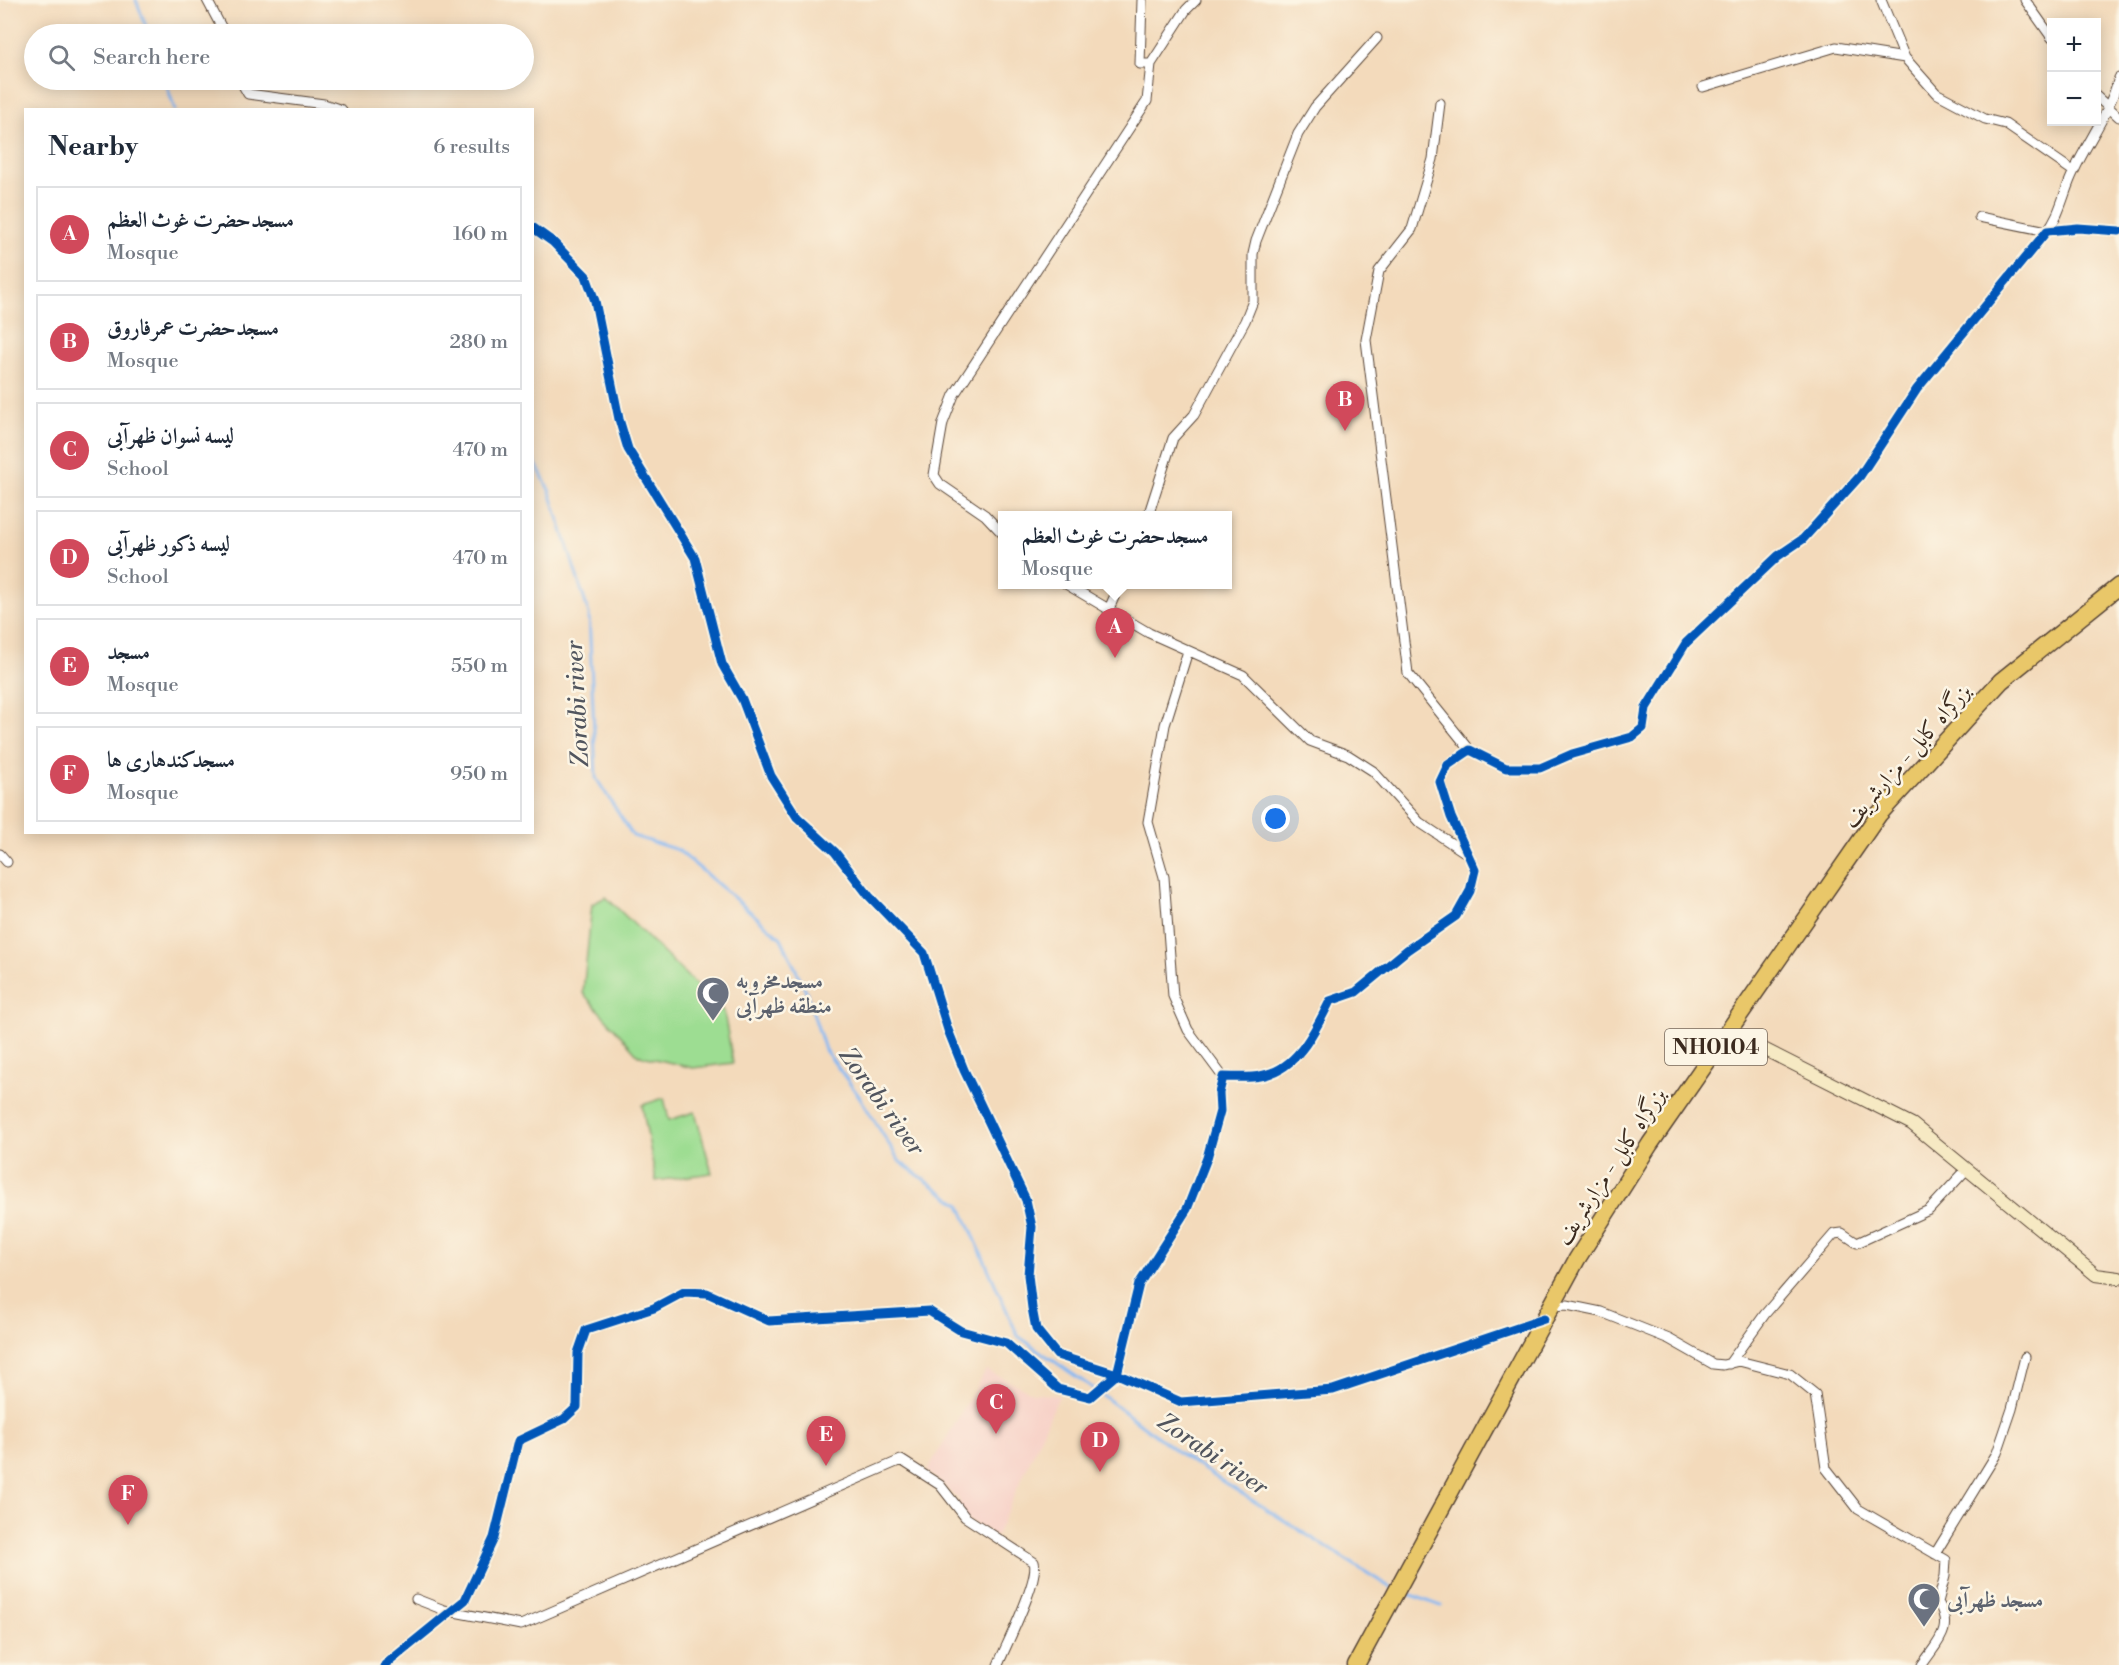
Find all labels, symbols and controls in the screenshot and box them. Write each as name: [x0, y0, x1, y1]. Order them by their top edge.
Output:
map controls: [2047, 18, 2101, 126]
button: +: [2047, 18, 2101, 72]
search box: [24, 24, 534, 90]
icon: search: [45, 41, 78, 74]
text: Search here: [93, 44, 210, 71]
button: −: [2047, 72, 2101, 126]
text: Nearby: [48, 131, 138, 163]
text: 6 results: [433, 135, 510, 160]
text: مسجدحضرت غوث العظم: [107, 207, 294, 234]
text: A: [62, 222, 77, 247]
text: 160 m: [453, 222, 508, 247]
text: Mosque: [107, 241, 179, 266]
text: مسجدحضرت عمرفاروق: [107, 315, 279, 342]
text: B: [62, 330, 77, 355]
text: 280 m: [449, 330, 508, 355]
text: Mosque: [107, 349, 179, 374]
pin: B: [1326, 382, 1364, 431]
text: لیسه نسوان ظهرآبی: [107, 423, 234, 450]
text: C: [62, 438, 77, 463]
text: 470 m: [452, 438, 508, 463]
text: School: [107, 457, 169, 482]
popup: [998, 511, 1232, 589]
text: مسجدحضرت غوث العظم: [1021, 523, 1209, 550]
text: لیسه ذکور ظهرآبی: [107, 531, 230, 558]
text: D: [62, 546, 77, 571]
text: 470 m: [452, 546, 508, 571]
text: Mosque: [1021, 557, 1093, 582]
text: School: [107, 565, 169, 590]
pin: A: [1096, 608, 1134, 658]
text: مسجد: [107, 639, 150, 666]
water label: Zorabi river: [560, 639, 596, 768]
text: E: [63, 654, 76, 679]
text: 550 m: [451, 654, 508, 679]
text: Mosque: [107, 673, 179, 698]
street label: بزرگراه کابل - مزارشریف: [1836, 677, 1978, 834]
text: مسجدکندهاری ها: [107, 747, 235, 774]
text: F: [62, 762, 77, 787]
text: 950 m: [450, 762, 508, 787]
text: Mosque: [107, 781, 179, 806]
your location: [1261, 804, 1290, 833]
place label: مسجدمخروبه منطقه ظهرآبی: [735, 968, 832, 1022]
mosque icon: مسجدمخروبه منطقه ظهرآبی: [695, 975, 731, 1022]
road number: NH0104: [1665, 1029, 1767, 1065]
water label: Zorabi river: [832, 1041, 931, 1162]
street label: بزرگراه کابل - مزارشریف: [1549, 1082, 1673, 1251]
pin: C: [976, 1384, 1016, 1434]
water label: Zorabi river: [1151, 1407, 1274, 1503]
pin: E: [806, 1416, 846, 1466]
pin: D: [1080, 1422, 1120, 1472]
pin: F: [108, 1476, 148, 1525]
mosque icon: مسجد ظهرآبی: [1906, 1581, 1942, 1628]
place label: مسجد ظهرآبی: [1946, 1586, 2043, 1616]

